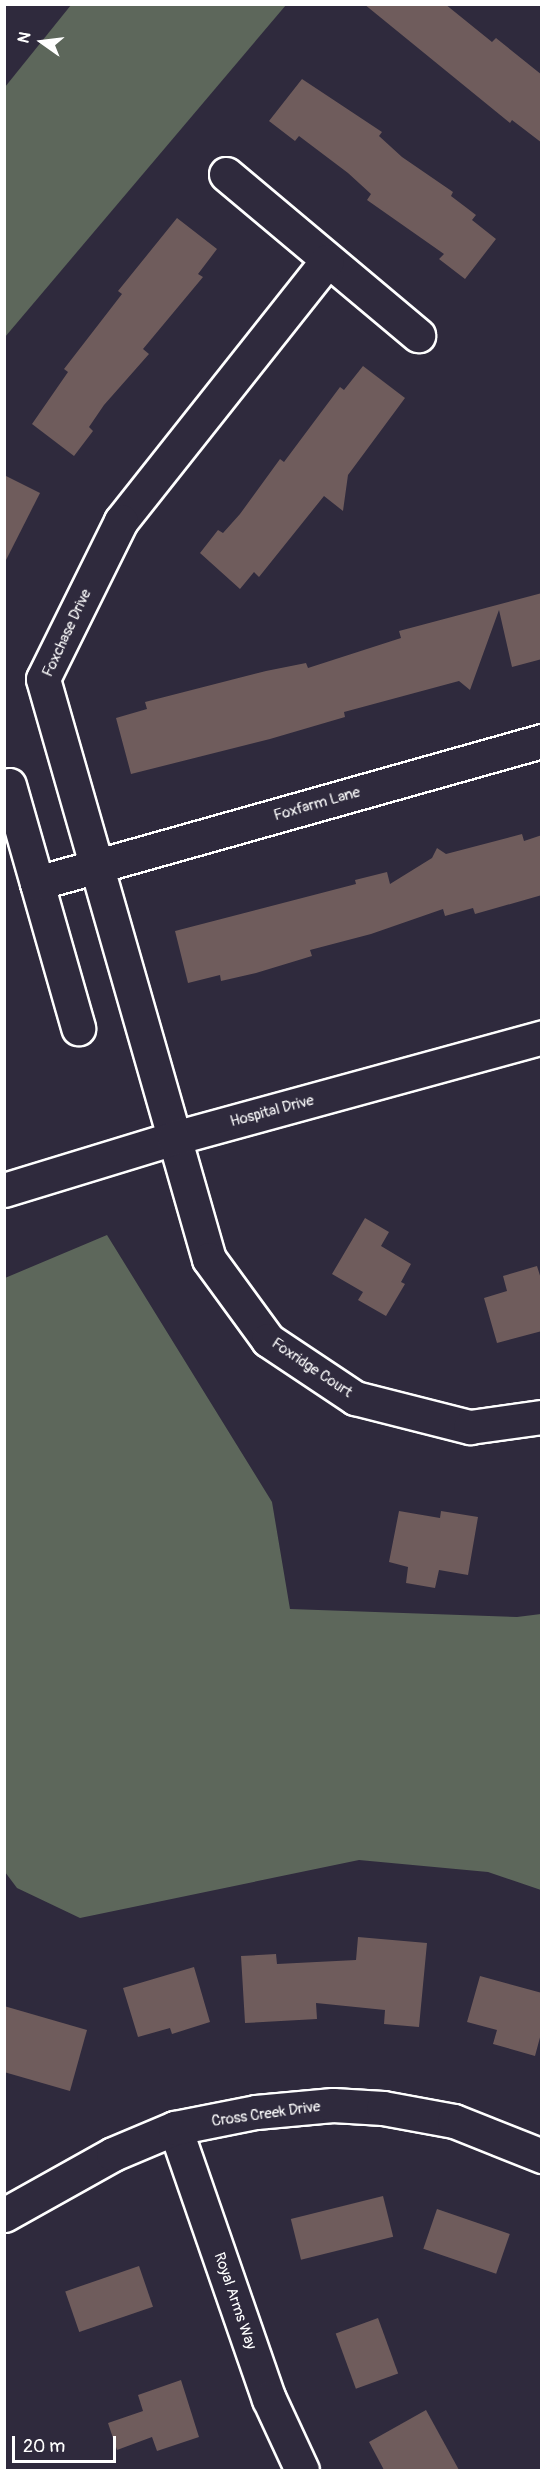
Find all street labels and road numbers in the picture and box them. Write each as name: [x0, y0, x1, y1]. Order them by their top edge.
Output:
street label: Foxchase Drive: [39, 586, 95, 680]
street label: Foxfarm Lane: [272, 783, 362, 825]
street label: Hospital Drive: [228, 1091, 316, 1131]
street label: Foxridge Court: [268, 1334, 356, 1402]
street label: Cross Creek Drive: [210, 2097, 322, 2131]
street label: Royal Arms Way: [210, 2250, 260, 2352]

